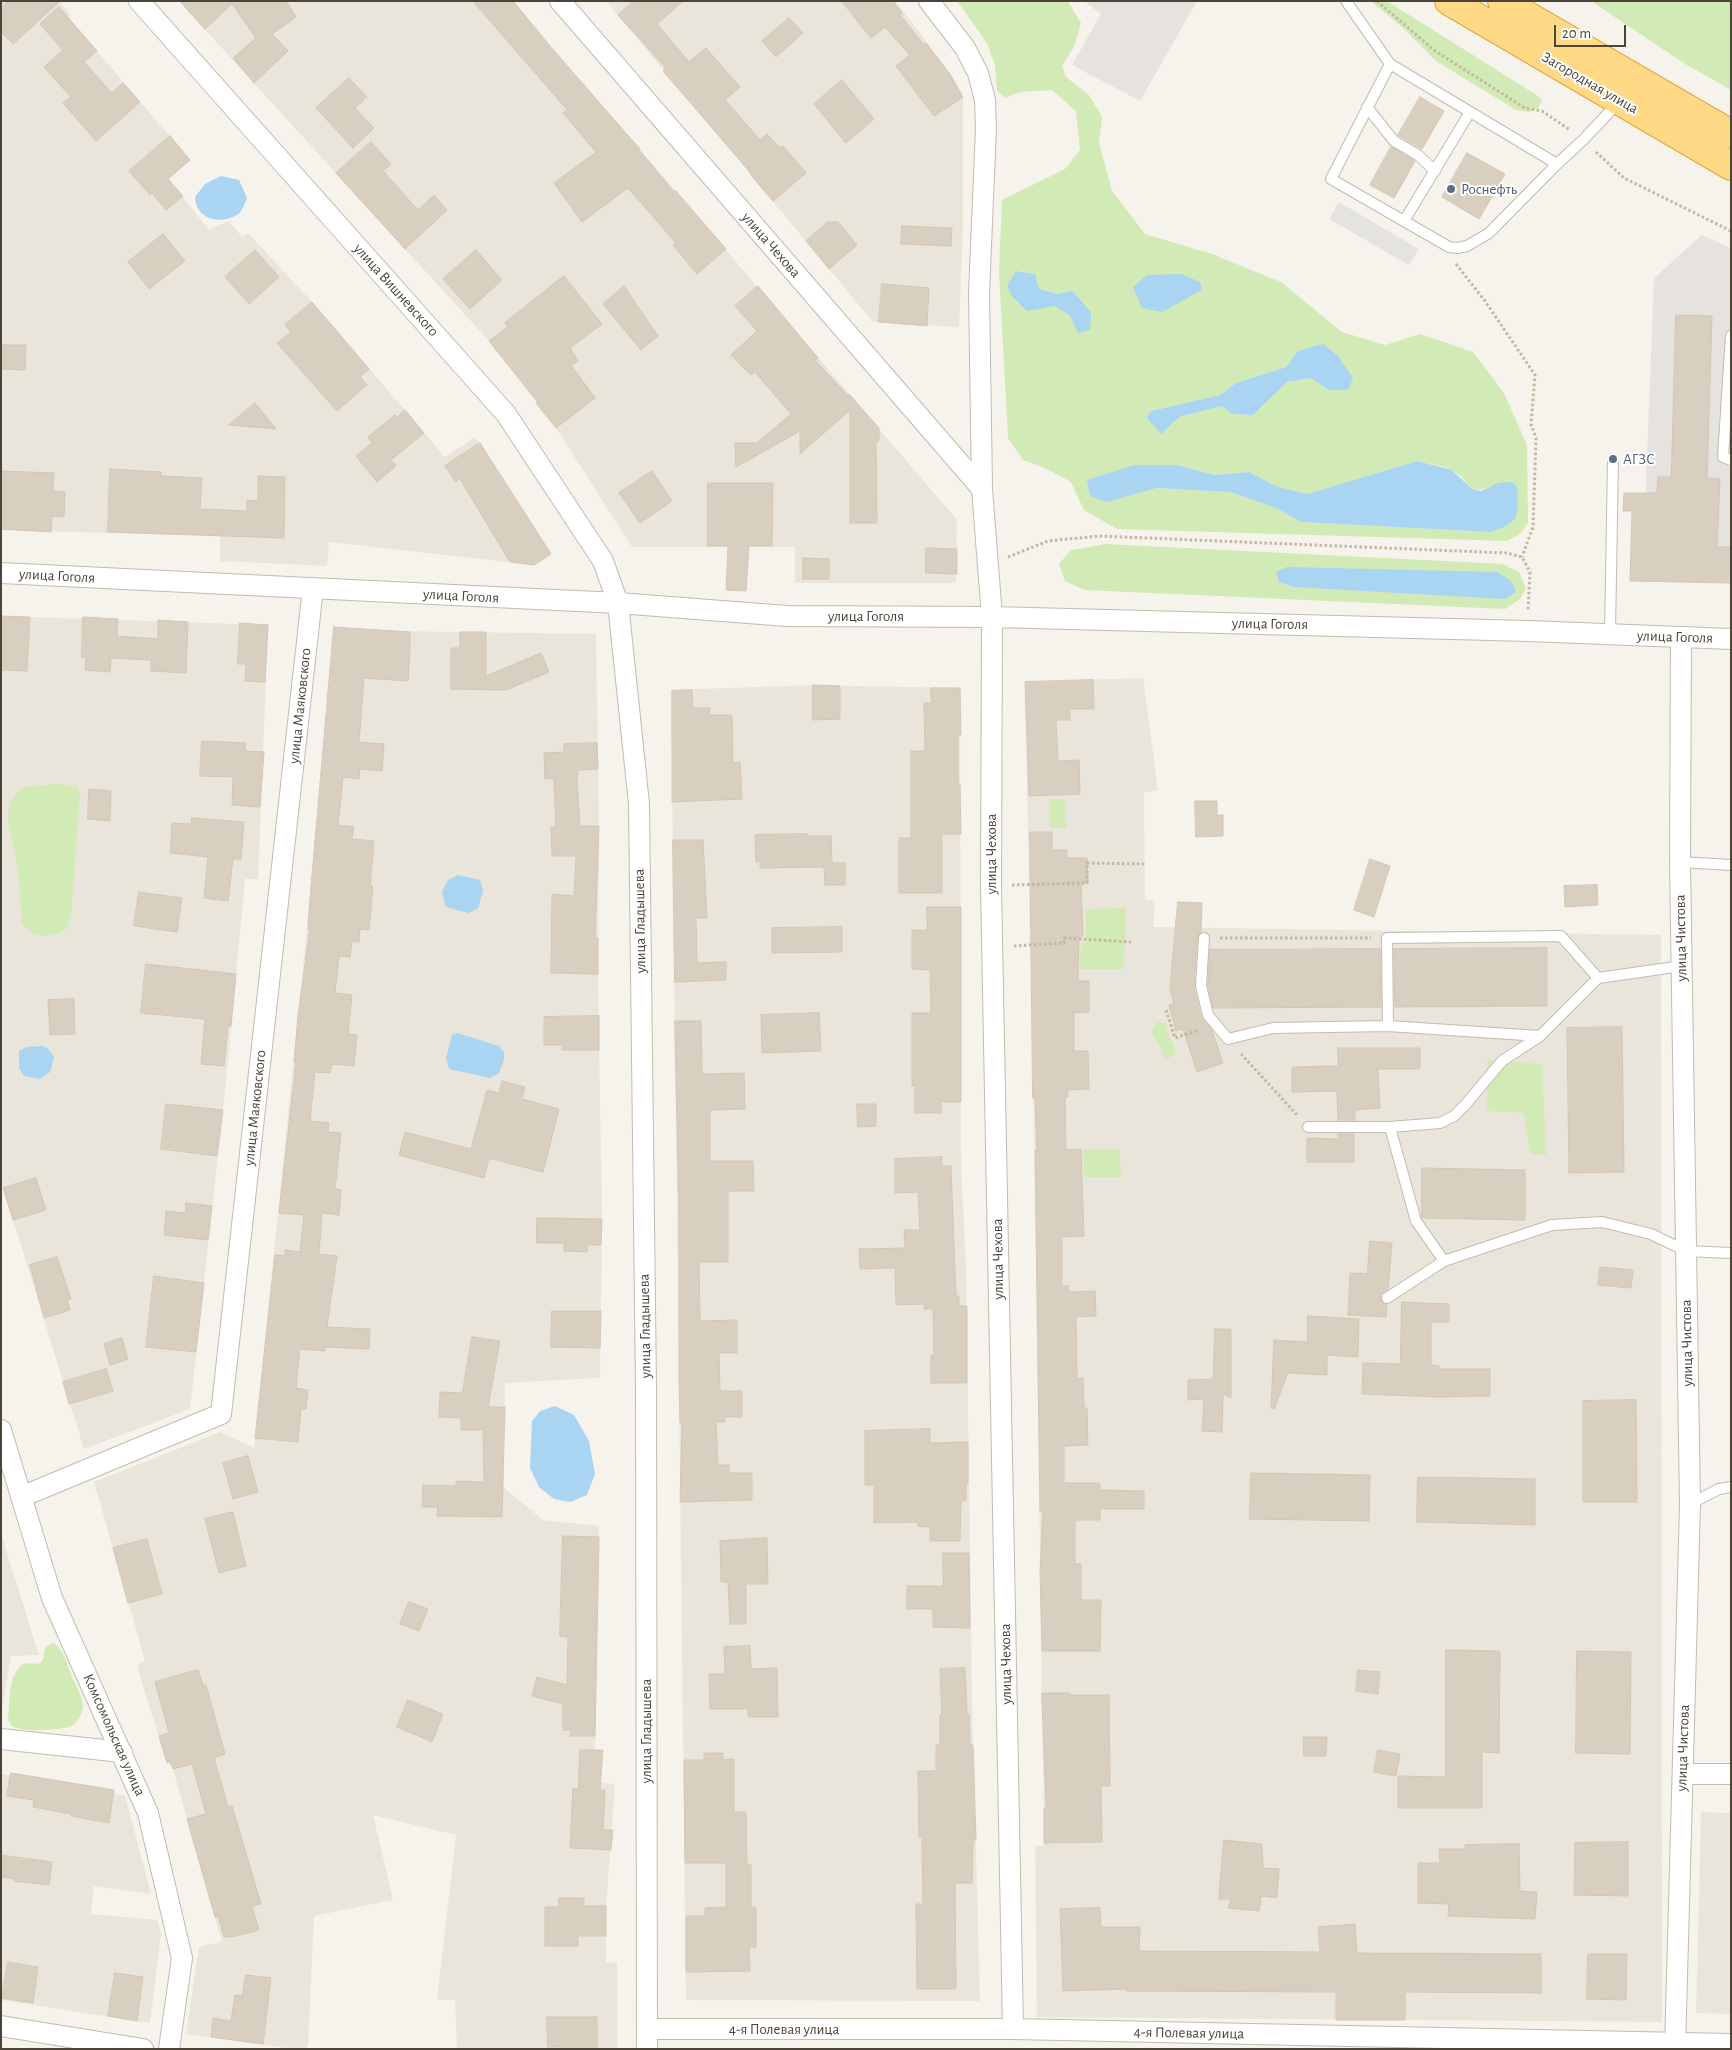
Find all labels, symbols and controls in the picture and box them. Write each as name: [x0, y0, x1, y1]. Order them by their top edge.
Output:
scale bar: [1557, 15, 1630, 47]
text: 20 m: [1562, 26, 1591, 41]
street label: Загородная улица: [1538, 48, 1642, 118]
place label: Роснефть: [1461, 180, 1517, 198]
marker: Роснефть: [1445, 183, 1457, 195]
street label: улица Чехова: [738, 209, 804, 281]
street label: улица Вишневского: [350, 240, 442, 340]
place label: АГЗС: [1623, 450, 1655, 468]
marker: АГЗС: [1607, 453, 1619, 465]
street label: улица Гоголя: [19, 565, 95, 587]
street label: улица Гоголя: [423, 585, 499, 607]
street label: улица Гоголя: [828, 607, 904, 625]
street label: улица Гоголя: [1232, 614, 1308, 634]
street label: улица Гоголя: [1637, 627, 1713, 647]
street label: улица Маяковского: [285, 647, 315, 765]
street label: улица Чехова: [982, 814, 1000, 894]
street label: улица Гладышева: [630, 868, 650, 974]
street label: улица Чистова: [1671, 894, 1691, 982]
street label: улица Маяковского: [240, 1049, 270, 1167]
street label: улица Чехова: [988, 1218, 1008, 1300]
street label: улица Гладышева: [635, 1273, 655, 1379]
street label: улица Чистова: [1677, 1299, 1697, 1387]
street label: улица Чехова: [996, 1623, 1016, 1705]
street label: Комсомольская улица: [79, 1671, 149, 1799]
street label: улица Гладышева: [637, 1679, 655, 1783]
street label: улица Чистова: [1672, 1704, 1694, 1792]
street label: 4-я Полевая улица: [729, 2020, 839, 2038]
street label: 4-я Полевая улица: [1134, 2023, 1244, 2043]

